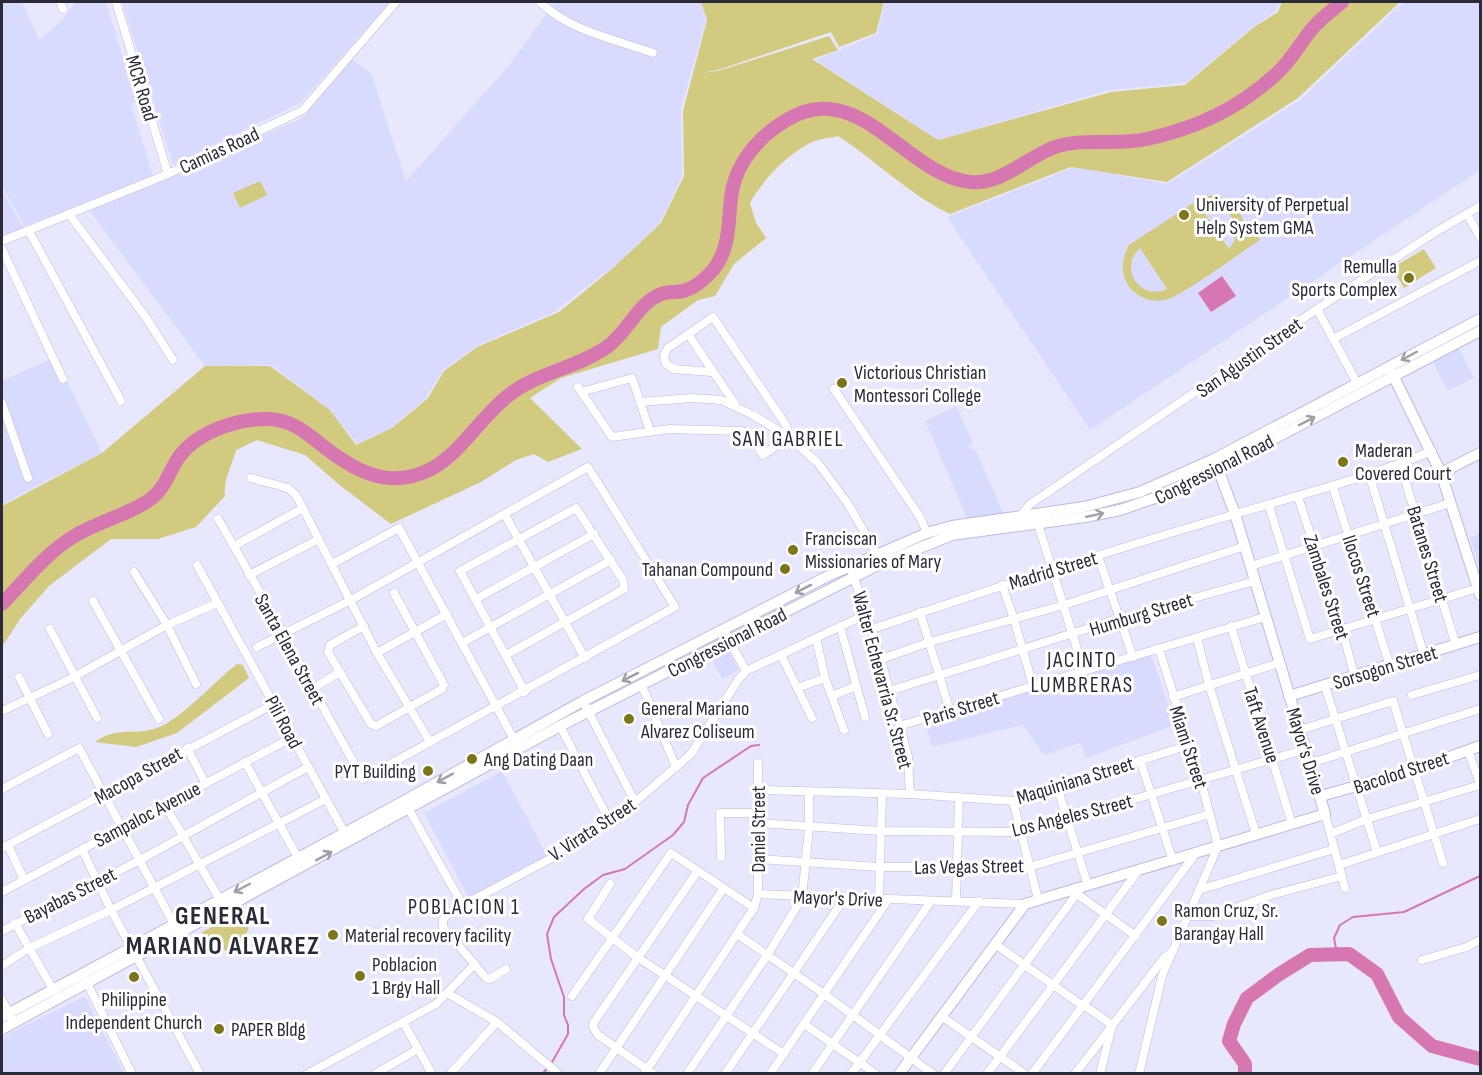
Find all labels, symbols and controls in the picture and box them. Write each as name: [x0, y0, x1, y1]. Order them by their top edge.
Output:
street label: MCR Road: [120, 53, 162, 124]
street label: Camias Road: [176, 122, 263, 180]
place label: University of Perpetual Help System GMA: [1196, 193, 1349, 240]
marker: University of Perpetual Help System GMA: [1177, 208, 1191, 222]
place label: Remulla Sports Complex: [1292, 255, 1397, 302]
marker: Remulla Sports Complex: [1402, 271, 1416, 285]
street label: San Agustin Street: [1192, 312, 1307, 403]
one-way arrow: [1400, 351, 1418, 362]
place label: Victorious Christian Montessori College: [854, 361, 986, 408]
marker: Victorious Christian Montessori College: [835, 376, 849, 390]
one-way arrow: [1297, 415, 1315, 427]
district label: SAN GABRIEL: [732, 426, 844, 453]
street label: Congressional Road: [1151, 430, 1278, 510]
place label: Maderan Covered Court: [1355, 439, 1452, 486]
marker: Maderan Covered Court: [1336, 455, 1350, 469]
street label: Batanes Street: [1401, 503, 1453, 605]
one-way arrow: [1085, 509, 1105, 520]
place label: Franciscan Missionaries of Mary: [805, 527, 942, 574]
street label: Zambales Street: [1298, 532, 1354, 643]
street label: Ilocos Street: [1337, 532, 1386, 620]
marker: Franciscan Missionaries of Mary: [786, 543, 800, 557]
street label: Madrid Street: [1006, 546, 1100, 596]
place label: Tahanan Compound: [642, 558, 773, 582]
marker: Tahanan Compound: [778, 562, 792, 576]
one-way arrow: [795, 583, 813, 595]
street label: Humburg Street: [1087, 588, 1196, 642]
street label: Walter Echevarria Sr. Street: [847, 589, 917, 772]
street label: Santa Elena Street: [249, 590, 330, 709]
street label: Congressional Road: [664, 603, 791, 683]
street label: Sorsogon Street: [1330, 641, 1440, 695]
district label: JACINTO LUMBRERAS: [1030, 647, 1134, 699]
one-way arrow: [621, 672, 639, 683]
street label: Taft Avenue: [1238, 684, 1285, 766]
street label: Paris Street: [921, 686, 1002, 732]
street label: Pili Road: [259, 692, 307, 753]
place label: General Mariano Alvarez Coliseum: [640, 697, 755, 744]
street label: Miami Street: [1163, 703, 1213, 792]
street label: Mayor's Drive: [1280, 705, 1330, 798]
marker: General Mariano Alvarez Coliseum: [622, 712, 636, 726]
street label: Macopa Street: [90, 742, 187, 810]
street label: Bacolod Street: [1351, 746, 1452, 800]
place label: Ang Dating Daan: [483, 748, 593, 772]
marker: Ang Dating Daan: [465, 752, 479, 766]
street label: Maquiniana Street: [1014, 752, 1137, 810]
place label: PYT Building: [335, 760, 416, 784]
marker: PYT Building: [421, 764, 435, 778]
one-way arrow: [437, 772, 454, 784]
street label: Sampaloc Avenue: [90, 777, 205, 853]
street label: Daniel Street: [747, 786, 771, 872]
street label: Los Angeles Street: [1009, 789, 1135, 843]
street label: V. Virata Street: [544, 793, 641, 867]
one-way arrow: [315, 850, 332, 862]
street label: Las Vegas Street: [914, 854, 1024, 880]
street label: Bayabas Street: [20, 862, 121, 929]
one-way arrow: [234, 882, 251, 894]
street label: Mayor's Drive: [793, 885, 883, 913]
district label: POBLACION 1: [408, 894, 520, 921]
place label: Ramon Cruz, Sr. Barangay Hall: [1174, 899, 1278, 946]
district label: GENERAL MARIANO ALVAREZ: [126, 901, 320, 962]
marker: Ramon Cruz, Sr. Barangay Hall: [1155, 914, 1169, 928]
place label: Material recovery facility: [345, 924, 512, 948]
marker: Material recovery facility: [326, 928, 340, 942]
place label: Poblacion 1 Brgy Hall: [372, 953, 440, 1000]
marker: Poblacion 1 Brgy Hall: [353, 969, 367, 983]
marker: Philippine Independent Church: [127, 970, 141, 984]
place label: Philippine Independent Church: [66, 988, 202, 1035]
place label: PAPER Bldg: [231, 1018, 306, 1042]
marker: PAPER Bldg: [212, 1022, 226, 1036]

